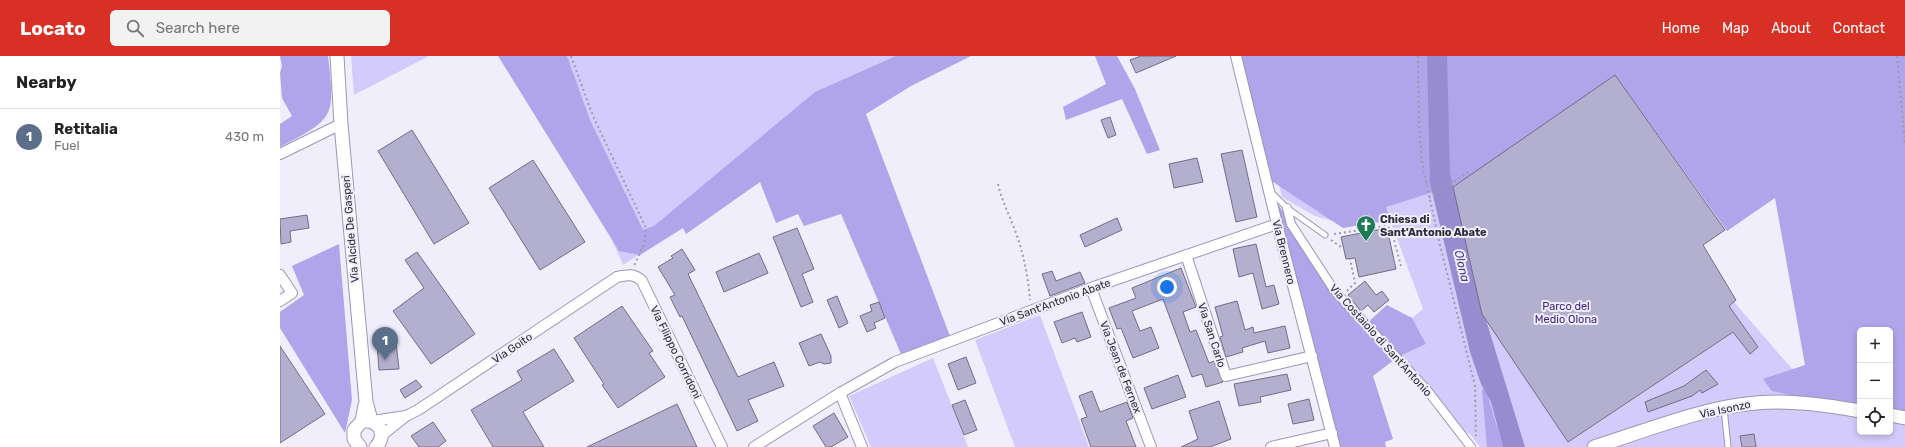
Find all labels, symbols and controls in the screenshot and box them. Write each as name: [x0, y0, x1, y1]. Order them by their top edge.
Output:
search box: [110, 10, 390, 46]
text: Locato: [20, 17, 86, 40]
icon: search: [124, 17, 146, 39]
text: Search here: [156, 19, 240, 37]
text: Home: [1662, 20, 1700, 37]
text: Map: [1722, 20, 1749, 37]
text: About: [1771, 20, 1811, 37]
text: Contact: [1833, 20, 1885, 37]
text: Nearby: [16, 72, 77, 92]
text: Retitalia: [54, 120, 118, 138]
text: 1: [26, 129, 32, 144]
text: 430 m: [225, 129, 264, 144]
text: Fuel: [54, 138, 80, 153]
street label: Via Alcide De Gasperi: [339, 175, 362, 283]
place label: Chiesa di Sant'Antonio Abate: [1380, 213, 1487, 239]
church icon: Chiesa di Sant'Antonio Abate: [1355, 214, 1377, 242]
street label: Via Brennero: [1269, 218, 1298, 286]
water label: Olona: [1452, 249, 1472, 283]
street label: Via Sant'Antonio Abate: [998, 276, 1112, 329]
your location: [1157, 277, 1177, 297]
street label: Via Costaiolo di Sant'Antonio: [1327, 282, 1434, 399]
park label: Parco del Medio Olona: [1535, 300, 1597, 326]
street label: Via San Carlo: [1195, 301, 1228, 369]
street label: Via Filippo Corridoni: [647, 304, 704, 401]
street label: Via Jean de Fernex: [1097, 319, 1144, 415]
pin: 1: [372, 327, 398, 360]
map controls: [1857, 327, 1893, 435]
button: +: [1857, 327, 1893, 363]
street label: Via Goito: [490, 330, 535, 367]
button: −: [1857, 363, 1893, 399]
street label: Via Isonzo: [1698, 398, 1752, 421]
button: locate: [1857, 399, 1893, 435]

